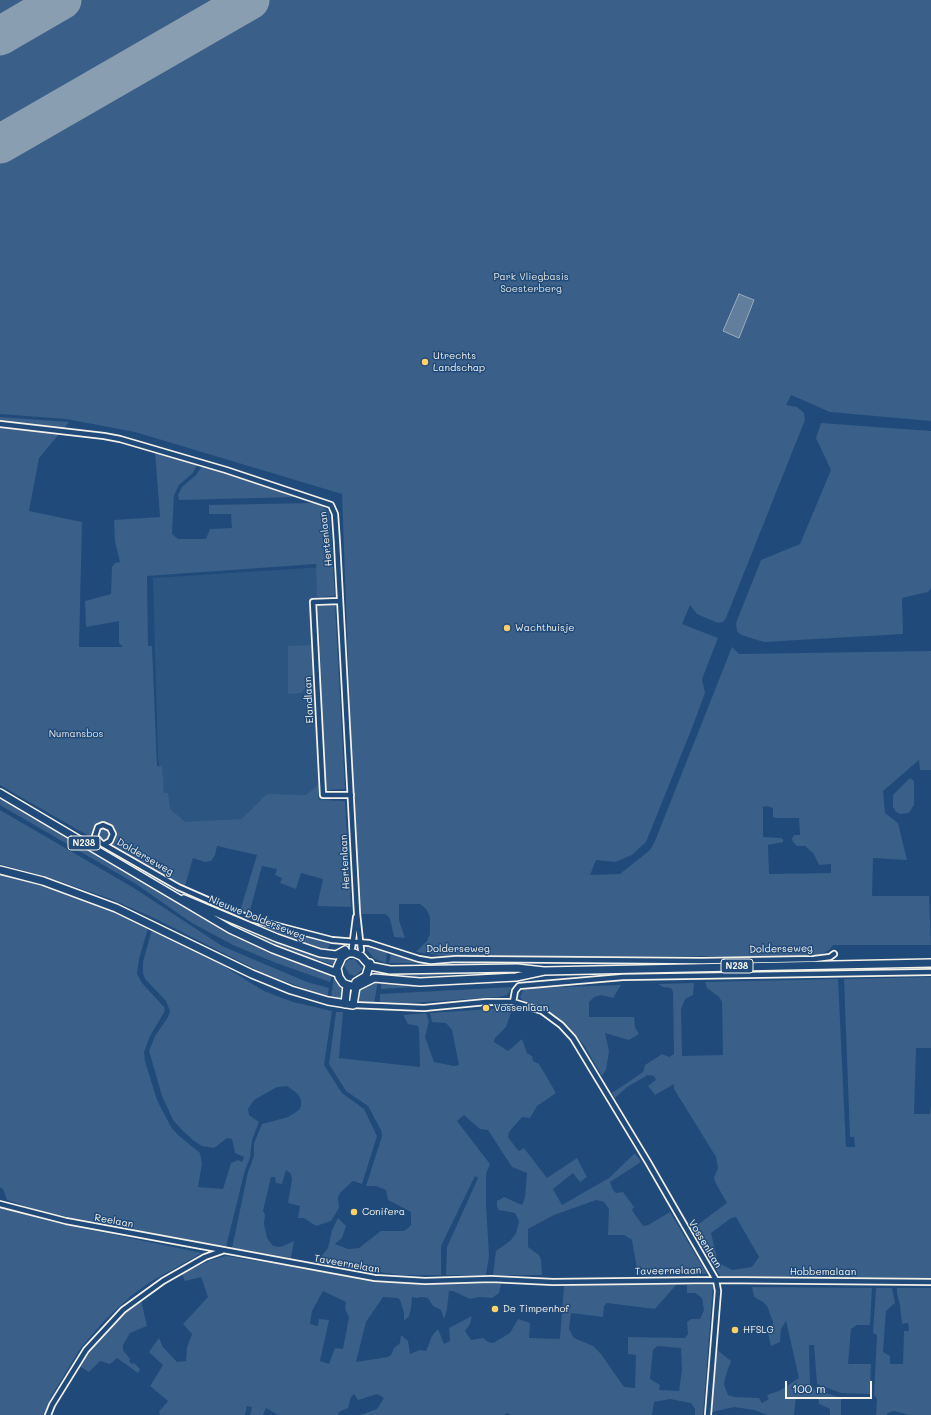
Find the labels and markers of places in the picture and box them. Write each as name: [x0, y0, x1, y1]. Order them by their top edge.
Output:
place label: Utrechts Landschap: [433, 350, 485, 374]
marker: Utrechts Landschap: [420, 357, 430, 367]
place label: Wachthuisje: [515, 622, 575, 634]
marker: Wachthuisje: [502, 623, 512, 633]
place label: Vossenlaan: [494, 1002, 548, 1014]
marker: Vossenlaan: [481, 1003, 491, 1013]
place label: Conifera: [362, 1206, 405, 1218]
marker: Conifera: [349, 1207, 359, 1217]
place label: De Timpenhof: [503, 1303, 569, 1315]
marker: De Timpenhof: [490, 1304, 500, 1314]
place label: HFSLG: [743, 1324, 774, 1336]
marker: HFSLG: [730, 1325, 740, 1335]

